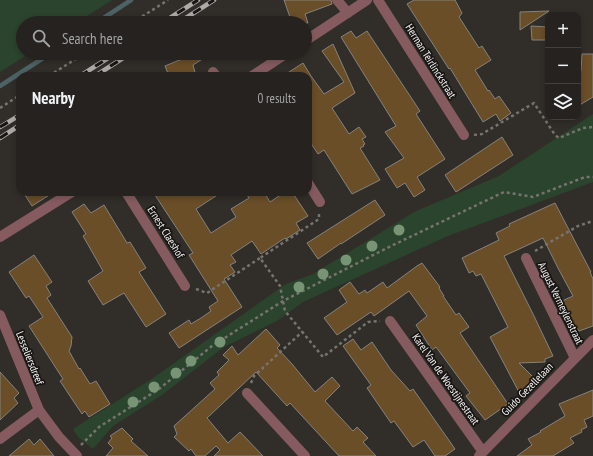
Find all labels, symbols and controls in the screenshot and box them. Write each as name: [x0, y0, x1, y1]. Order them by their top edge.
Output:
map controls: [545, 12, 581, 120]
button: +: [545, 12, 581, 48]
search box: [16, 16, 312, 60]
street label: Herman Teirlinckstraat: [402, 21, 460, 101]
icon: search: [30, 27, 52, 49]
text: Search here: [62, 29, 123, 48]
button: −: [545, 48, 581, 84]
button: layers: [545, 84, 581, 120]
text: Nearby: [32, 87, 75, 109]
text: 0 results: [257, 90, 296, 107]
street label: Ernest Claeshof: [144, 203, 188, 262]
street label: August Vermeylenstraat: [535, 260, 587, 346]
street label: Lesseliersdreef: [13, 329, 47, 388]
street label: Karel Van de Woestijnestraat: [409, 331, 483, 427]
street label: Guido Gezellelaan: [498, 359, 556, 419]

